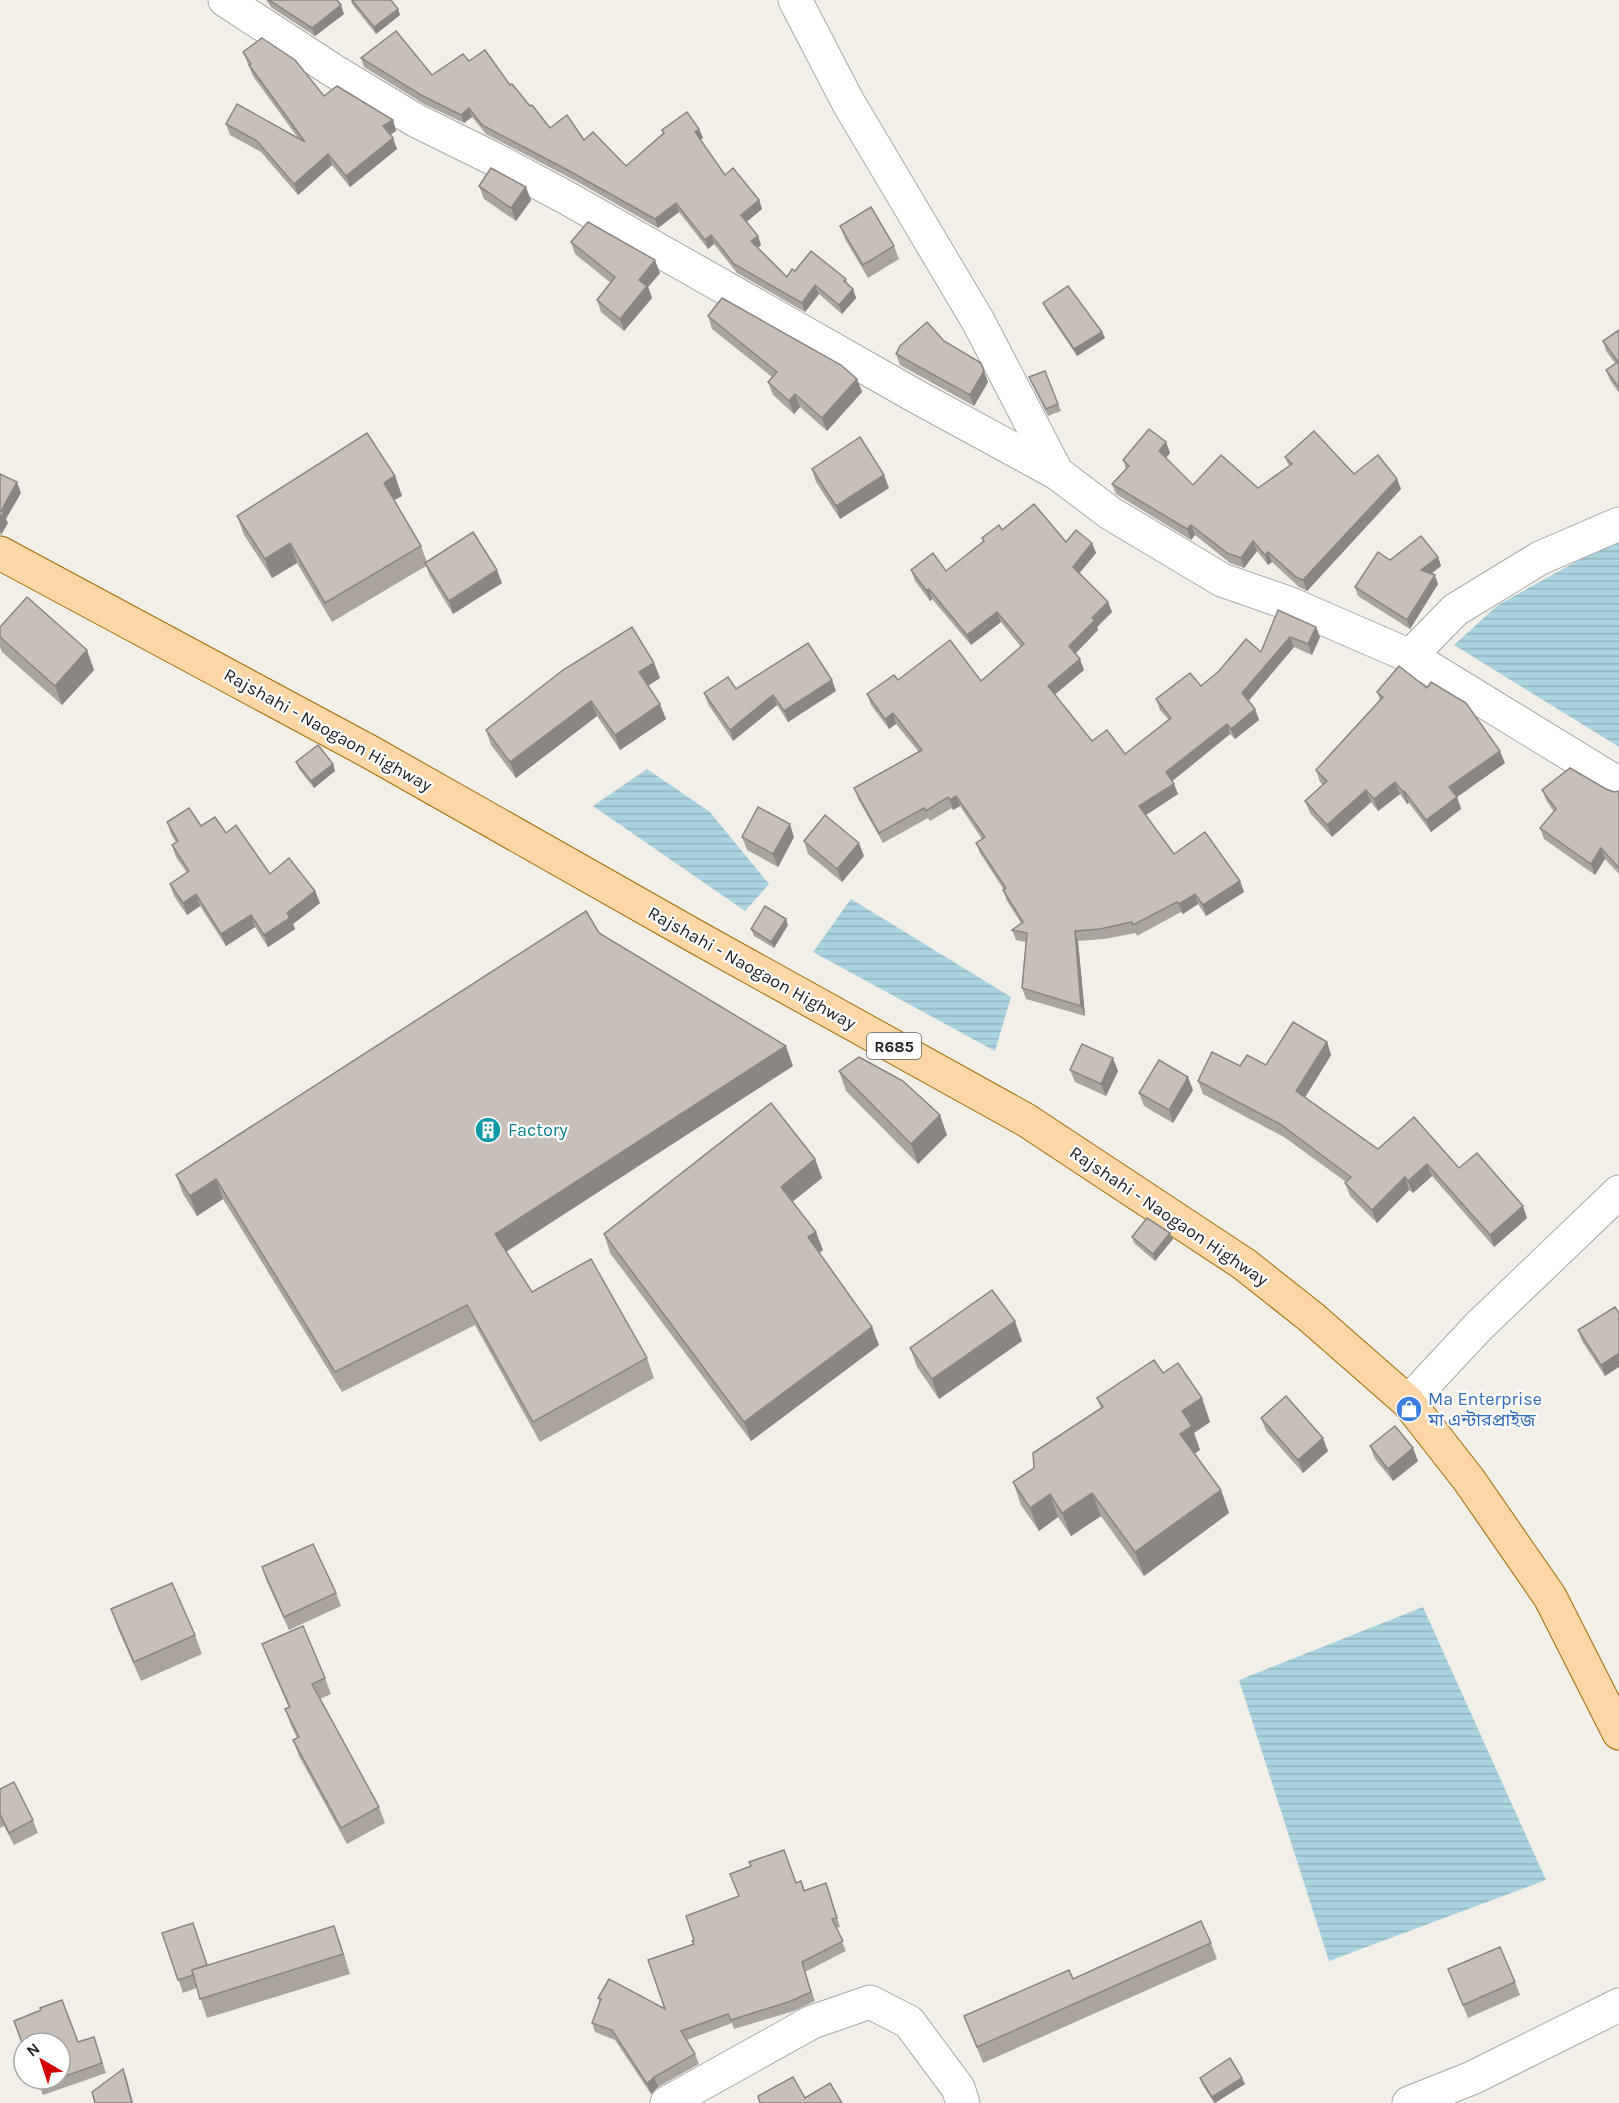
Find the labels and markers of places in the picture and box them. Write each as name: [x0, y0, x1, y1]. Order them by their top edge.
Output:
building icon: Factory: [473, 1115, 503, 1145]
place label: Factory: [508, 1119, 568, 1141]
place label: Ma Enterprise মা এন্টারপ্রাইজ: [1427, 1388, 1542, 1431]
shop icon: Ma Enterprise মা এন্টারপ্রাইজ: [1394, 1394, 1424, 1424]

